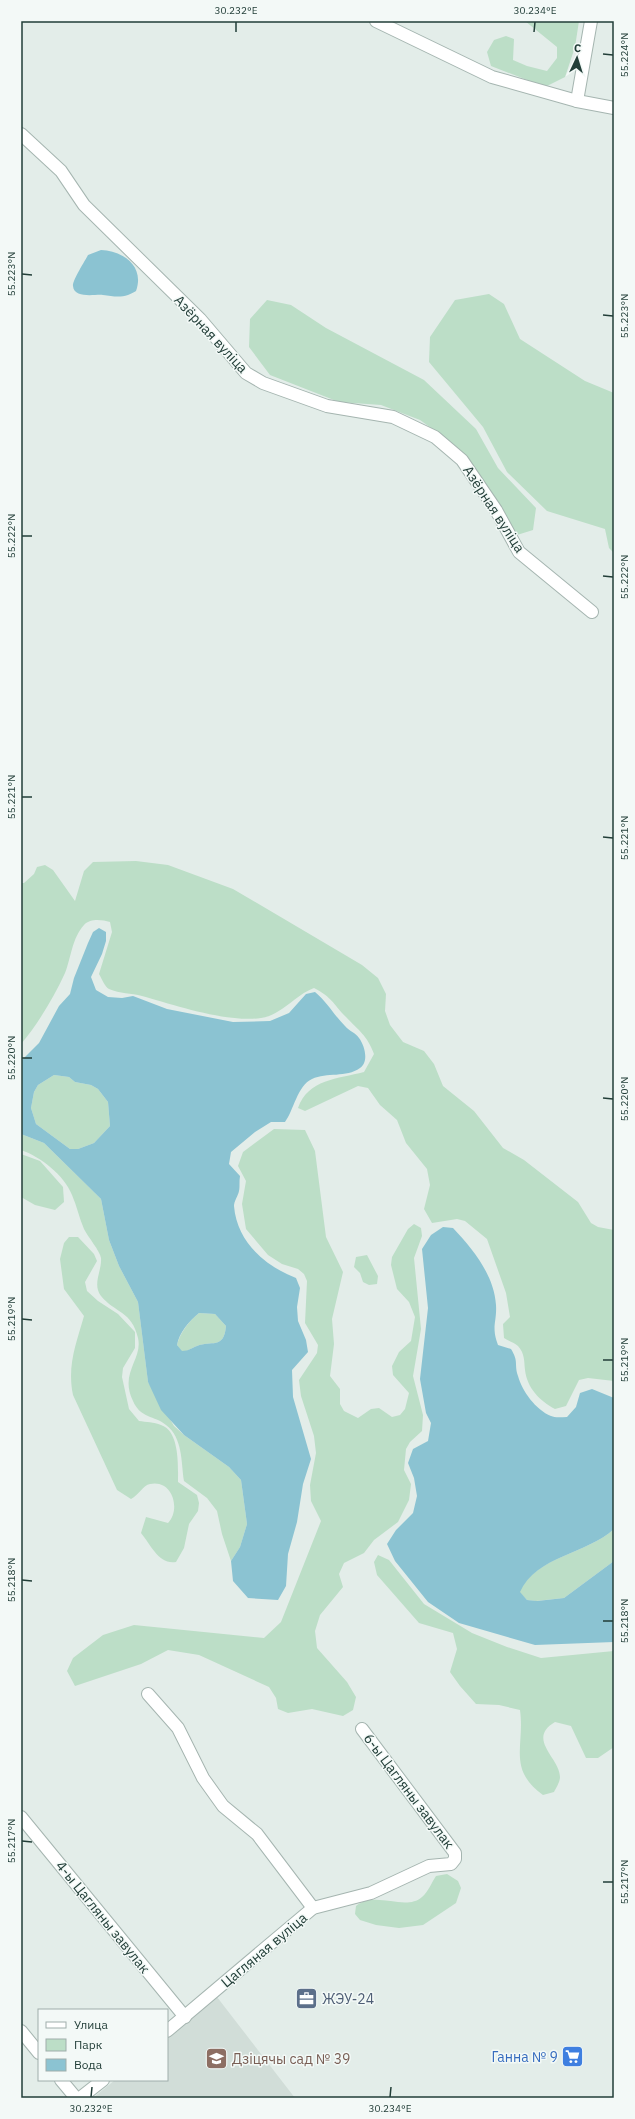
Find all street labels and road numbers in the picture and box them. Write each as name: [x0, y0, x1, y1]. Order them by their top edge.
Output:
street label: Азёрная вуліца: [170, 291, 252, 377]
street label: Азёрная вуліца: [459, 462, 529, 556]
street label: 6-ы Цагляны завулак: [360, 1730, 458, 1852]
street label: 4-ы Цагляны завулак: [52, 1857, 154, 1977]
street label: Цагляная вуліца: [217, 1908, 311, 1991]

